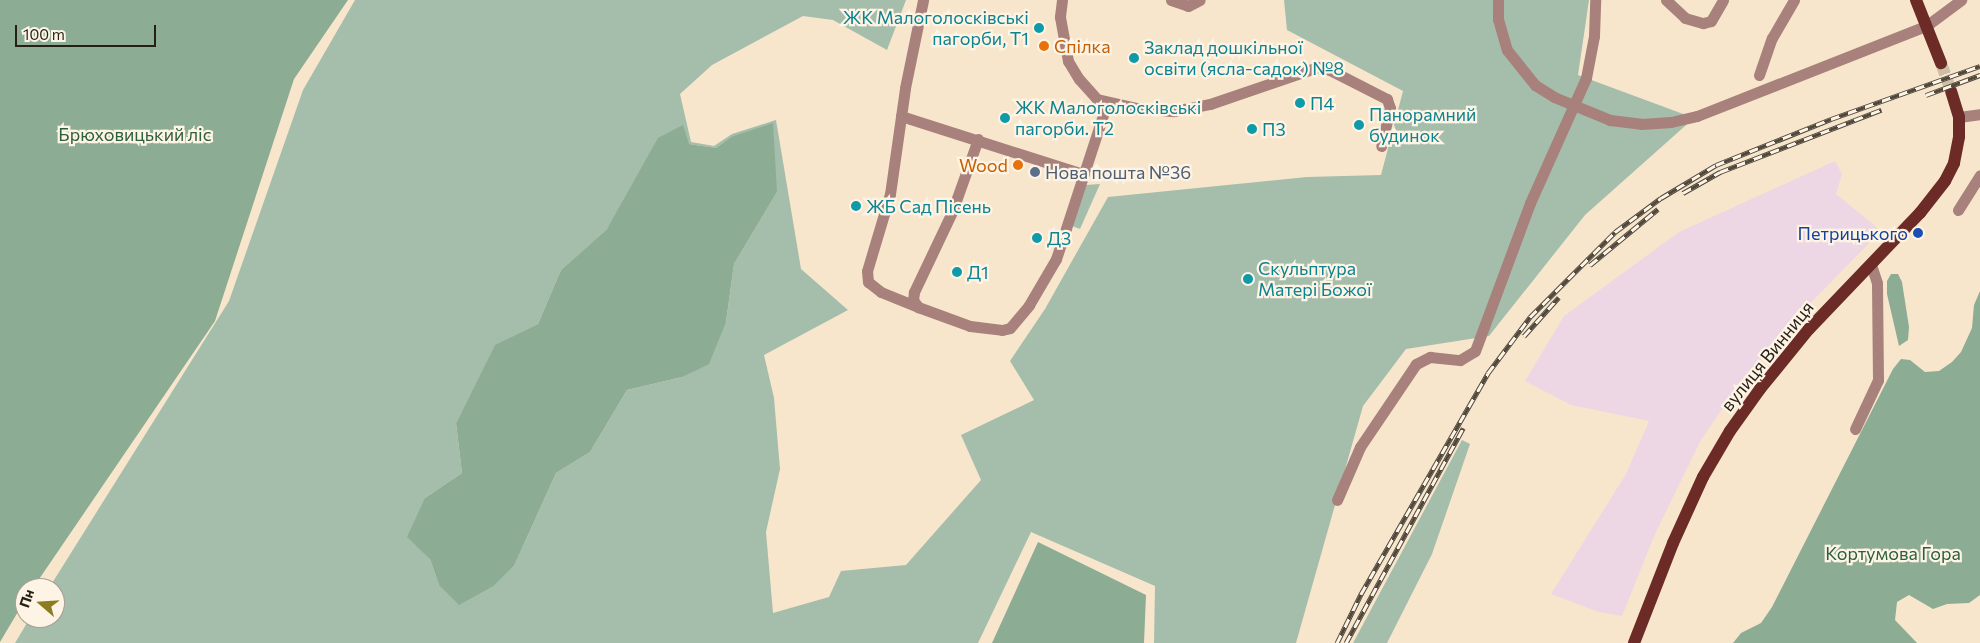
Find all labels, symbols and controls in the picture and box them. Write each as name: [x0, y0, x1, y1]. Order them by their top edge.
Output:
place label: ЖК Малоголосківські пагорби, Т1: [843, 7, 1029, 50]
scale bar: [18, 15, 159, 47]
marker: ЖК Малоголосківські пагорби, Т1: [1033, 22, 1045, 34]
text: 100 m: [23, 25, 65, 43]
place label: Спілка: [1054, 35, 1111, 57]
place label: Заклад дошкільної освіти (ясла-садок) №8: [1144, 37, 1344, 80]
marker: Спілка: [1038, 40, 1050, 52]
marker: Заклад дошкільної освіти (ясла-садок) №8: [1128, 52, 1140, 64]
place label: П4: [1310, 92, 1334, 114]
place label: ЖК Малоголосківські пагорби. Т2: [1015, 97, 1201, 140]
marker: П4: [1294, 97, 1306, 109]
place label: Панорамний будинок: [1369, 104, 1476, 146]
marker: ЖК Малоголосківські пагорби. Т2: [999, 112, 1011, 124]
place label: П3: [1262, 118, 1286, 140]
marker: Панорамний будинок: [1353, 119, 1365, 131]
park label: Брюховицький ліс: [58, 123, 212, 145]
marker: П3: [1246, 123, 1258, 135]
place label: Wood: [959, 154, 1008, 176]
marker: Wood: [1012, 159, 1024, 171]
place label: Нова пошта №36: [1045, 161, 1191, 183]
marker: Нова пошта №36: [1029, 166, 1041, 178]
place label: ЖБ Сад Пісень: [866, 195, 991, 217]
marker: ЖБ Сад Пісень: [850, 200, 862, 212]
place label: Петрицького: [1798, 222, 1908, 244]
place label: Д3: [1047, 227, 1071, 249]
marker: Петрицького: [1912, 227, 1924, 239]
marker: Д3: [1031, 232, 1043, 244]
place label: Скульптура Матері Божої: [1258, 258, 1372, 300]
place label: Д1: [967, 261, 989, 283]
marker: Д1: [951, 266, 963, 278]
marker: Скульптура Матері Божої: [1242, 273, 1254, 285]
street label: вулиця Винниця: [1716, 297, 1818, 415]
park label: Кортумова Гора: [1825, 542, 1961, 564]
north arrow: [15, 578, 65, 628]
text: Пн: [15, 587, 37, 610]

